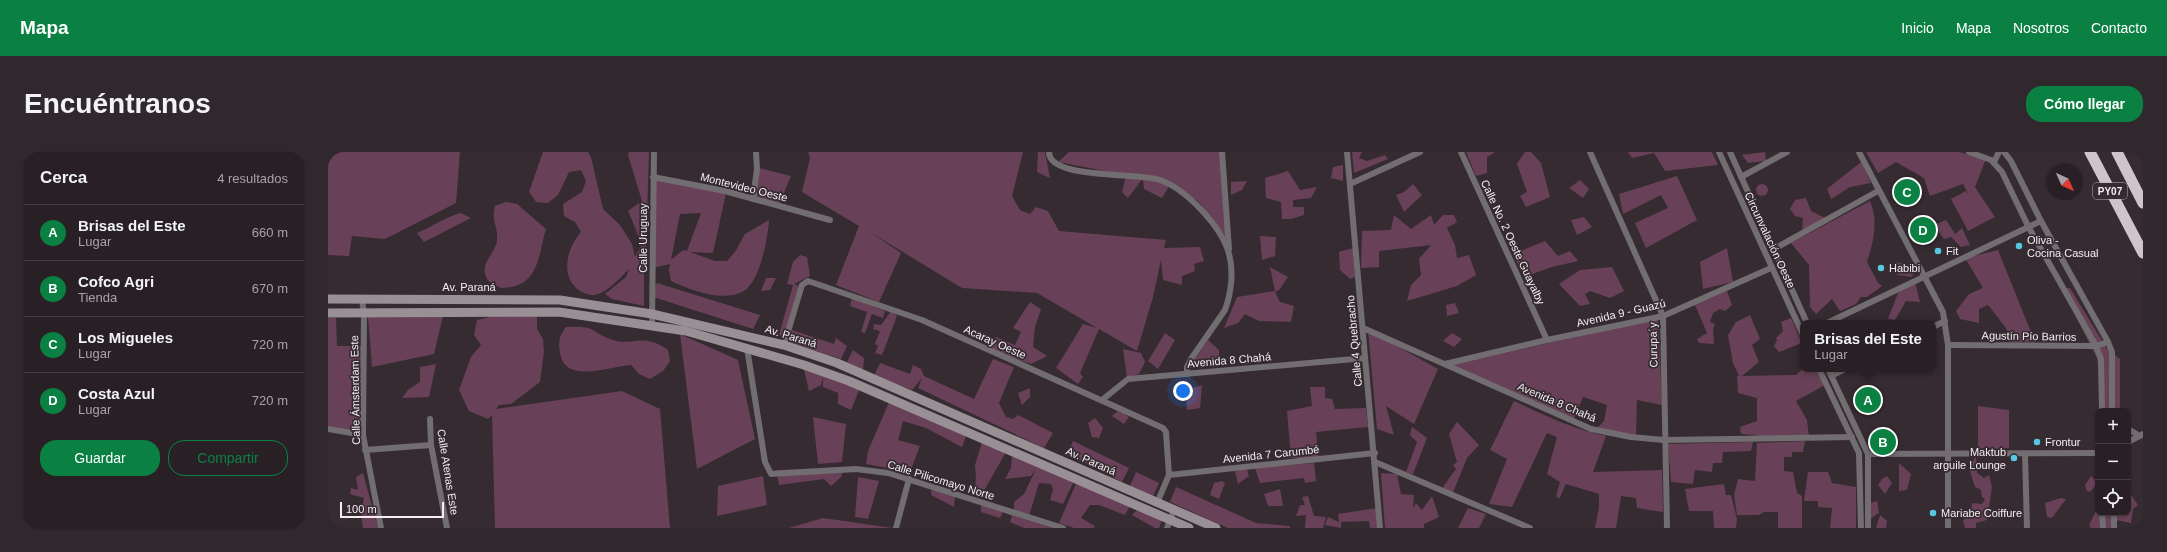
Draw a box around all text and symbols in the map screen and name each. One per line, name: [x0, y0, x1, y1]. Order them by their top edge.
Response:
text: Mapa: [20, 17, 69, 38]
text: Inicio: [1901, 20, 1934, 36]
text: Mapa: [1956, 20, 1991, 36]
text: Nosotros: [2013, 20, 2069, 36]
text: Contacto: [2091, 20, 2147, 36]
button: Cómo llegar: [2026, 86, 2143, 122]
text: Encuéntranos: [24, 88, 211, 119]
north arrow: [2047, 164, 2083, 200]
text: Cerca: [40, 168, 87, 187]
street label: Montevideo Oeste: [699, 170, 789, 204]
text: 4 resultados: [217, 171, 288, 186]
pin: C: [1894, 177, 1920, 207]
street label: Calle No. 2 Oeste Guayalby: [1479, 178, 1547, 307]
road number: PY07: [2093, 183, 2127, 199]
street label: Circunvalación Oeste: [1742, 190, 1798, 290]
street label: Calle Uruguay: [637, 203, 649, 273]
pin: D: [1910, 215, 1936, 245]
text: Brisas del Este: [78, 217, 186, 234]
text: A: [48, 225, 58, 240]
text: 660 m: [252, 225, 288, 240]
text: Lugar: [78, 234, 111, 249]
place label: Oliva - Cocina Casual: [2027, 234, 2099, 259]
marker: Oliva - Cocina Casual: [2014, 241, 2024, 251]
place label: Fit: [1946, 245, 1958, 257]
marker: Fit: [1933, 246, 1943, 256]
place label: Habibi: [1889, 262, 1920, 274]
marker: Habibi: [1876, 263, 1886, 273]
text: Cofco Agri: [78, 273, 154, 290]
text: B: [48, 281, 58, 296]
text: 670 m: [252, 281, 288, 296]
street label: Av. Paraná: [442, 281, 497, 293]
text: Tienda: [78, 290, 117, 305]
street label: Calle 4 Quebracho: [1344, 295, 1364, 387]
street label: Avenida 9 - Guazú: [1575, 297, 1667, 329]
popup: [1800, 320, 1936, 372]
street label: Av. Paraná: [764, 322, 819, 350]
street label: Curupa´y: [1647, 322, 1659, 368]
street label: Acaray Oeste: [962, 323, 1028, 361]
text: Los Migueles: [78, 329, 173, 346]
street label: Agustín Pío Barrios: [1982, 329, 2077, 343]
text: Brisas del Este: [1814, 330, 1922, 347]
street label: Calle Ámsterdam Este: [348, 335, 362, 445]
text: C: [48, 337, 58, 352]
text: 720 m: [252, 337, 288, 352]
text: Lugar: [78, 346, 111, 361]
text: Lugar: [1814, 347, 1847, 362]
street label: Avenida 8 Chahá: [1187, 350, 1272, 370]
street label: Avenida 8 Chahá: [1516, 380, 1599, 424]
your location: [1173, 381, 1193, 401]
text: Costa Azul: [78, 385, 155, 402]
pin: A: [1855, 385, 1881, 415]
text: D: [48, 393, 58, 408]
text: 720 m: [252, 393, 288, 408]
text: Lugar: [78, 402, 111, 417]
map controls: [2095, 408, 2131, 516]
button: +: [2095, 408, 2131, 444]
pin: B: [1870, 427, 1896, 457]
street label: Calle Atenas Este: [435, 428, 461, 516]
place label: Frontur: [2045, 436, 2081, 448]
marker: Frontur: [2032, 437, 2042, 447]
button: Guardar: [40, 440, 160, 476]
button: Compartir: [168, 440, 288, 476]
street label: Avenida 7 Carumbé: [1222, 443, 1320, 465]
button: −: [2095, 444, 2131, 480]
street label: Av. Paraná: [1064, 445, 1119, 478]
place label: Maktub arguile Lounge: [1933, 446, 2006, 471]
marker: Maktub arguile Lounge: [2009, 453, 2019, 463]
street label: Calle Pilicomayo Norte: [886, 458, 996, 502]
button: locate: [2095, 480, 2131, 516]
scale bar: [340, 500, 444, 519]
text: 100 m: [346, 503, 377, 515]
place label: Mariabe Coiffure: [1941, 507, 2022, 519]
marker: Mariabe Coiffure: [1928, 508, 1938, 518]

